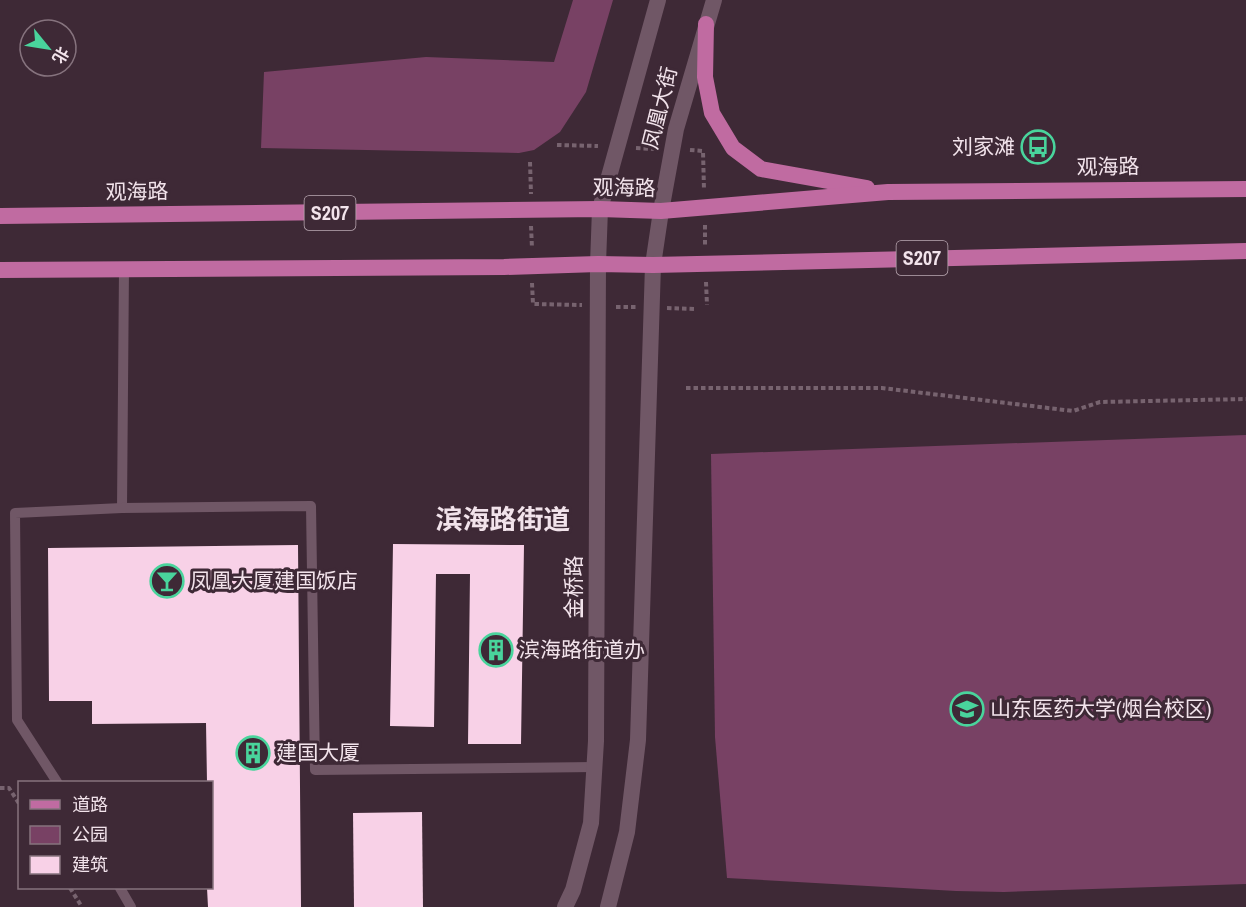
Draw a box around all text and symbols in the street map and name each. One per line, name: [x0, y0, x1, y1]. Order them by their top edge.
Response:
north arrow: [18, 18, 78, 78]
text: 北: [47, 43, 75, 68]
street label: 凤凰大街: [635, 64, 684, 152]
bus stop icon: 刘家滩: [1020, 129, 1056, 165]
place label: 刘家滩: [952, 132, 1015, 161]
street label: 观海路: [1076, 151, 1140, 182]
street label: 观海路: [592, 172, 656, 203]
street label: 观海路: [105, 176, 169, 207]
road number: S207: [304, 196, 356, 230]
road number: S207: [896, 241, 948, 275]
district label: 滨海路街道: [436, 501, 571, 537]
street label: 金桥路: [559, 556, 588, 619]
bar icon: 凤凰大厦建国饭店: [149, 563, 185, 599]
place label: 凤凰大厦建国饭店: [190, 566, 358, 595]
building icon: 滨海路街道办: [478, 632, 514, 668]
place label: 滨海路街道办: [519, 635, 645, 664]
school or university icon: 山东医药大学(烟台校区): [949, 691, 985, 727]
place label: 山东医药大学(烟台校区): [990, 694, 1211, 723]
building icon: 建国大厦: [235, 735, 271, 771]
place label: 建国大厦: [276, 738, 360, 767]
legend: [18, 781, 213, 889]
text: 道路: [72, 792, 108, 817]
text: 公园: [72, 822, 108, 847]
text: 建筑: [72, 852, 108, 877]

